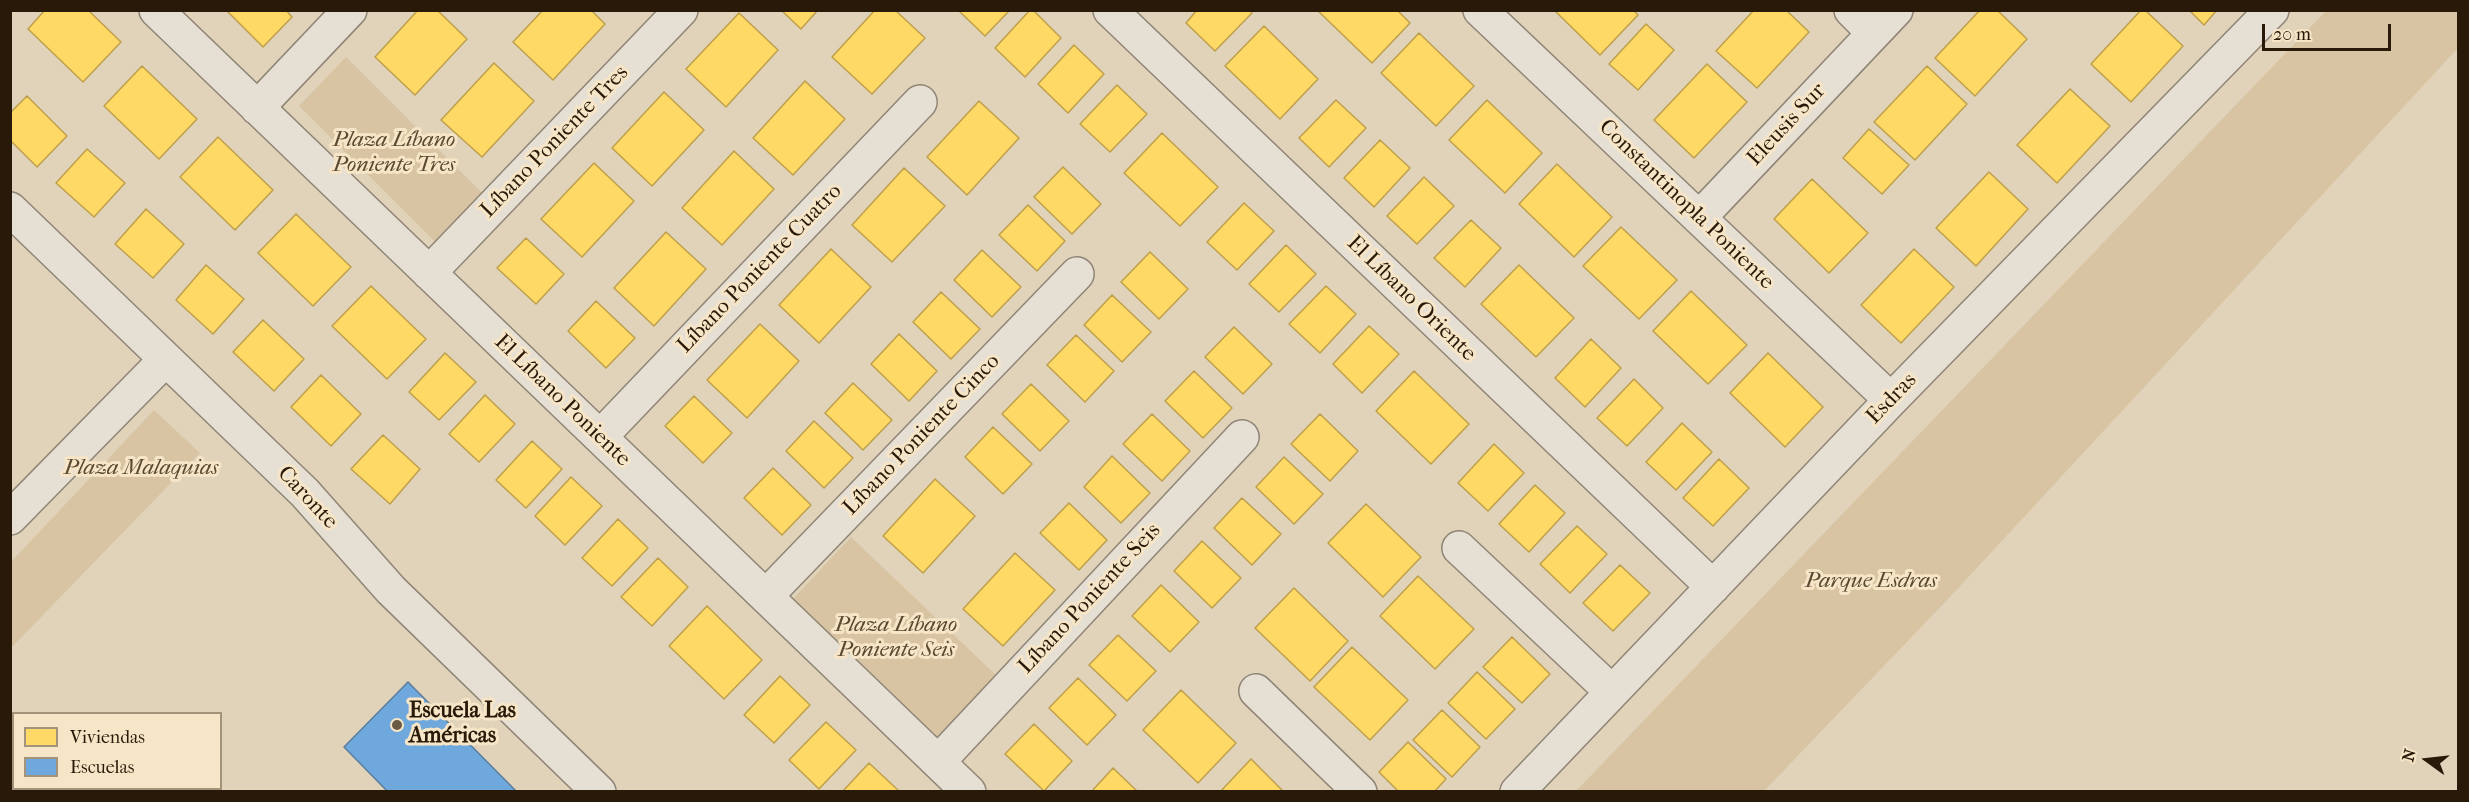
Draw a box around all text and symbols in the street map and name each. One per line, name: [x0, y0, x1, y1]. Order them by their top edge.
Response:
scale bar: [2265, 12, 2394, 50]
text: 20 m: [2273, 24, 2311, 45]
street label: Líbano Poniente Tres: [476, 60, 634, 224]
street label: Eleusis Sur: [1742, 78, 1832, 172]
street label: Constantinopla Poniente: [1593, 114, 1779, 296]
park label: Plaza Líbano Poniente Tres: [333, 128, 455, 180]
street label: Líbano Poniente Cuatro: [672, 179, 848, 359]
street label: El Líbano Oriente: [1341, 231, 1481, 367]
street label: El Líbano Poniente: [488, 329, 636, 473]
street label: Líbano Poniente Cinco: [838, 349, 1006, 521]
street label: Esdras: [1861, 368, 1923, 430]
park label: Plaza Malaquias: [64, 456, 218, 482]
street label: Caronte: [271, 461, 343, 535]
street label: Líbano Poniente Seis: [1013, 518, 1167, 680]
park label: Parque Esdras: [1805, 569, 1937, 595]
park label: Plaza Líbano Poniente Seis: [835, 613, 957, 664]
place label: Escuela Las Américas: [409, 699, 516, 750]
legend: [12, 712, 222, 790]
marker: Escuela Las Américas: [390, 718, 404, 732]
text: Viviendas: [70, 727, 145, 748]
north arrow: [2397, 730, 2457, 790]
text: N: [2398, 747, 2420, 764]
text: Escuelas: [70, 757, 134, 778]

